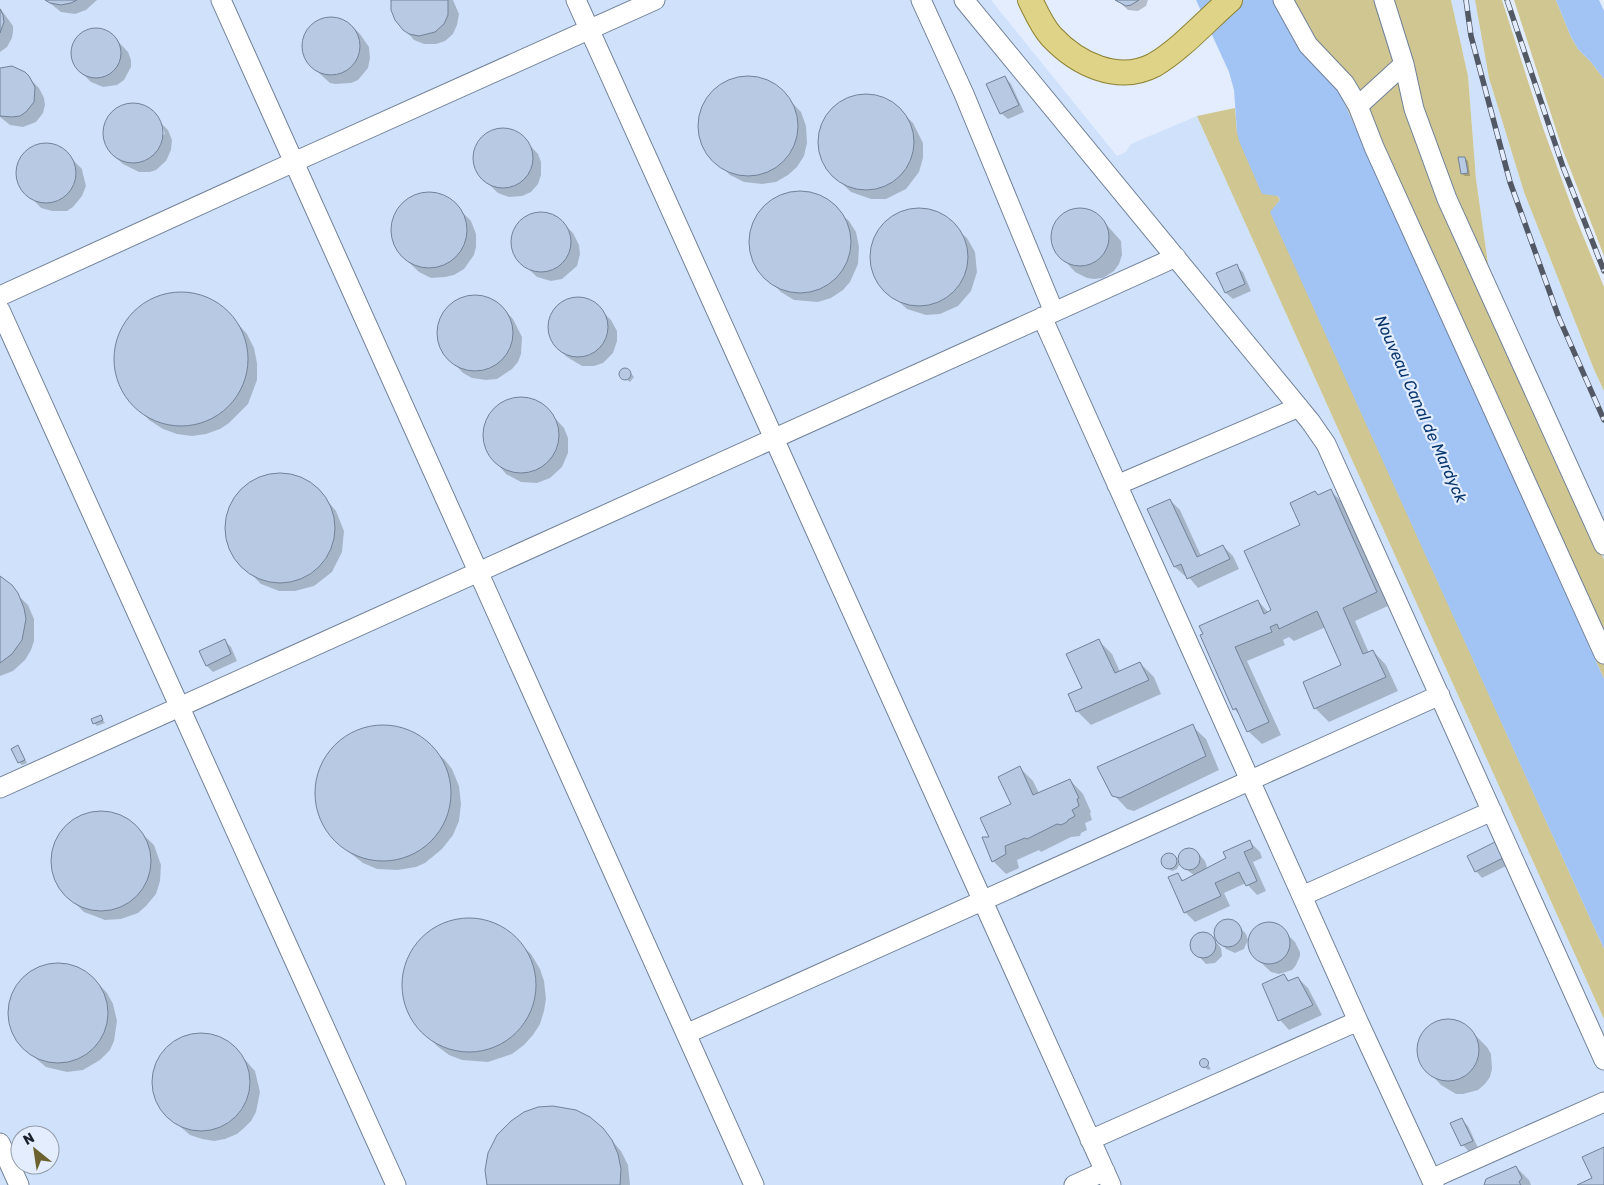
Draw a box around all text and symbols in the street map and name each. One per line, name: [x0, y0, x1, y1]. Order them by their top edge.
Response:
water label: Nouveau Canal de Mardyck: [1371, 312, 1471, 506]
north arrow: [10, 1125, 60, 1175]
text: N: [20, 1129, 37, 1149]

